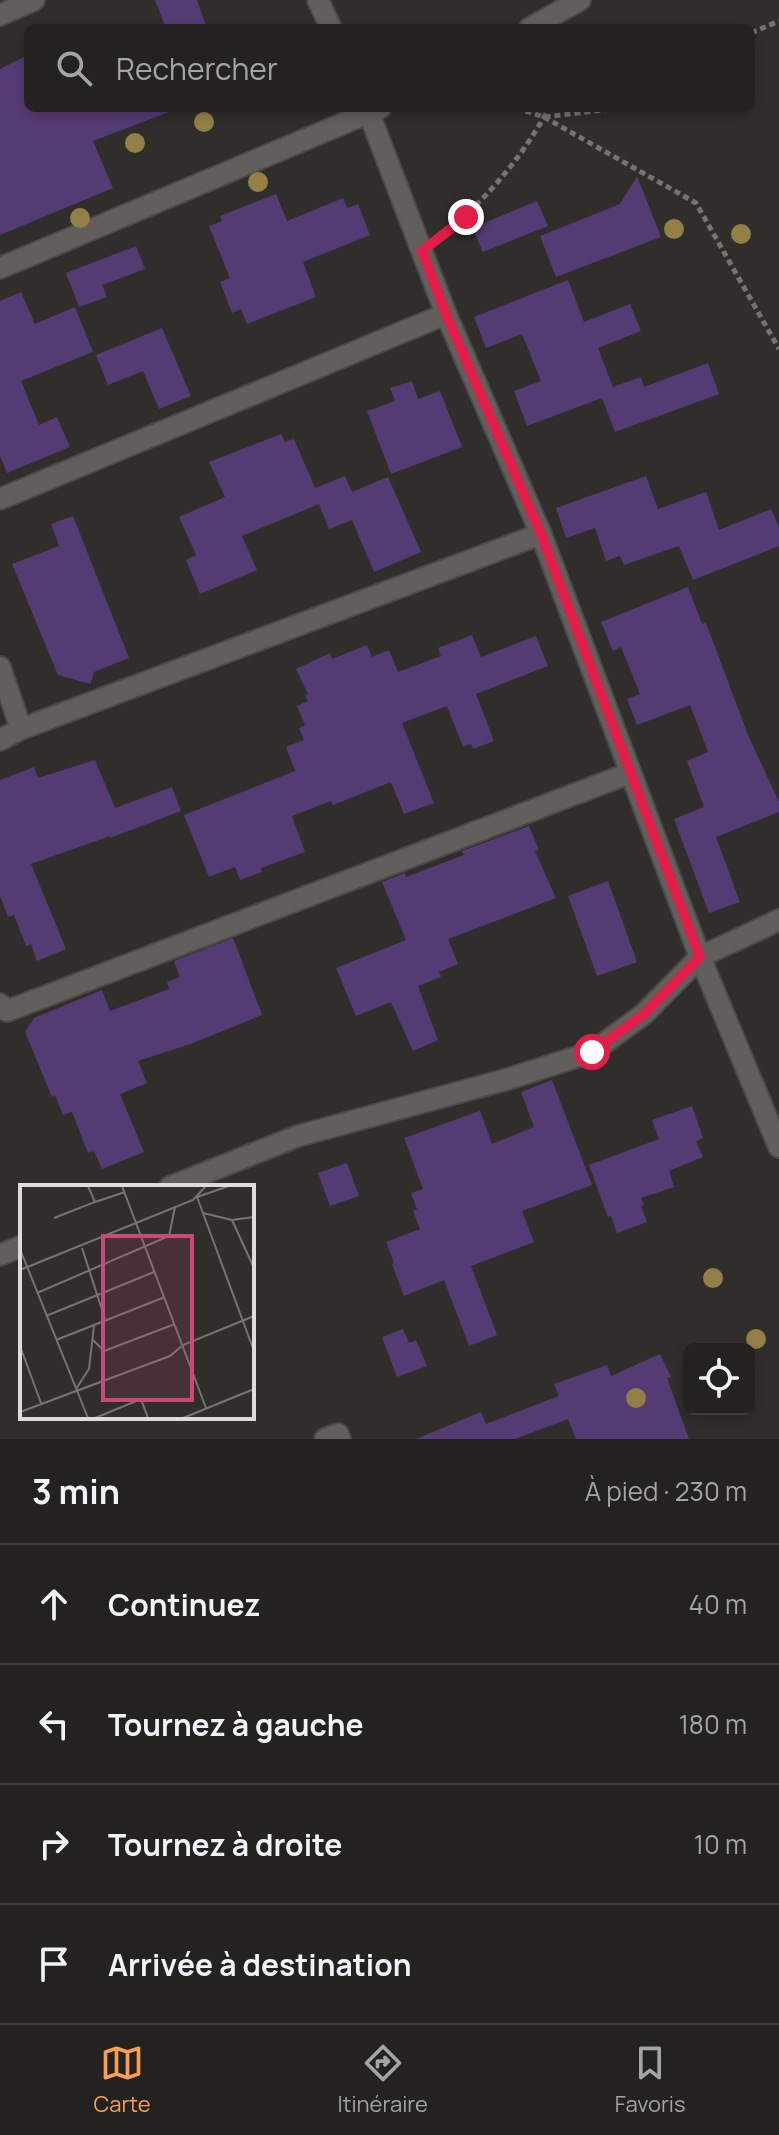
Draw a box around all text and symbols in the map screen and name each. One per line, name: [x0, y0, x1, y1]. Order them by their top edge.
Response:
search box: [24, 24, 755, 112]
icon: search: [52, 46, 96, 90]
text: Rechercher: [116, 48, 278, 89]
route end: [448, 199, 484, 235]
route start: [574, 1034, 610, 1070]
inset map: [20, 1185, 254, 1419]
map controls: [683, 1343, 755, 1415]
button: locate: [683, 1343, 755, 1415]
text: 3 min: [32, 1468, 120, 1514]
text: À pied · 230 m: [585, 1473, 747, 1509]
icon: ahead: [32, 1582, 76, 1626]
text: Continuez: [108, 1584, 260, 1625]
text: 40 m: [689, 1586, 747, 1622]
icon: left: [32, 1702, 76, 1746]
text: Tournez à gauche: [108, 1704, 364, 1745]
text: 180 m: [679, 1706, 747, 1742]
icon: right: [32, 1822, 76, 1866]
text: Tournez à droite: [108, 1824, 342, 1865]
text: 10 m: [694, 1826, 747, 1862]
icon: arrive: [32, 1942, 76, 1986]
text: Arrivée à destination: [108, 1944, 411, 1985]
tab: Carte: [93, 2041, 151, 2119]
tab: Itinéraire: [337, 2041, 428, 2119]
tab: Favoris: [615, 2041, 686, 2119]

